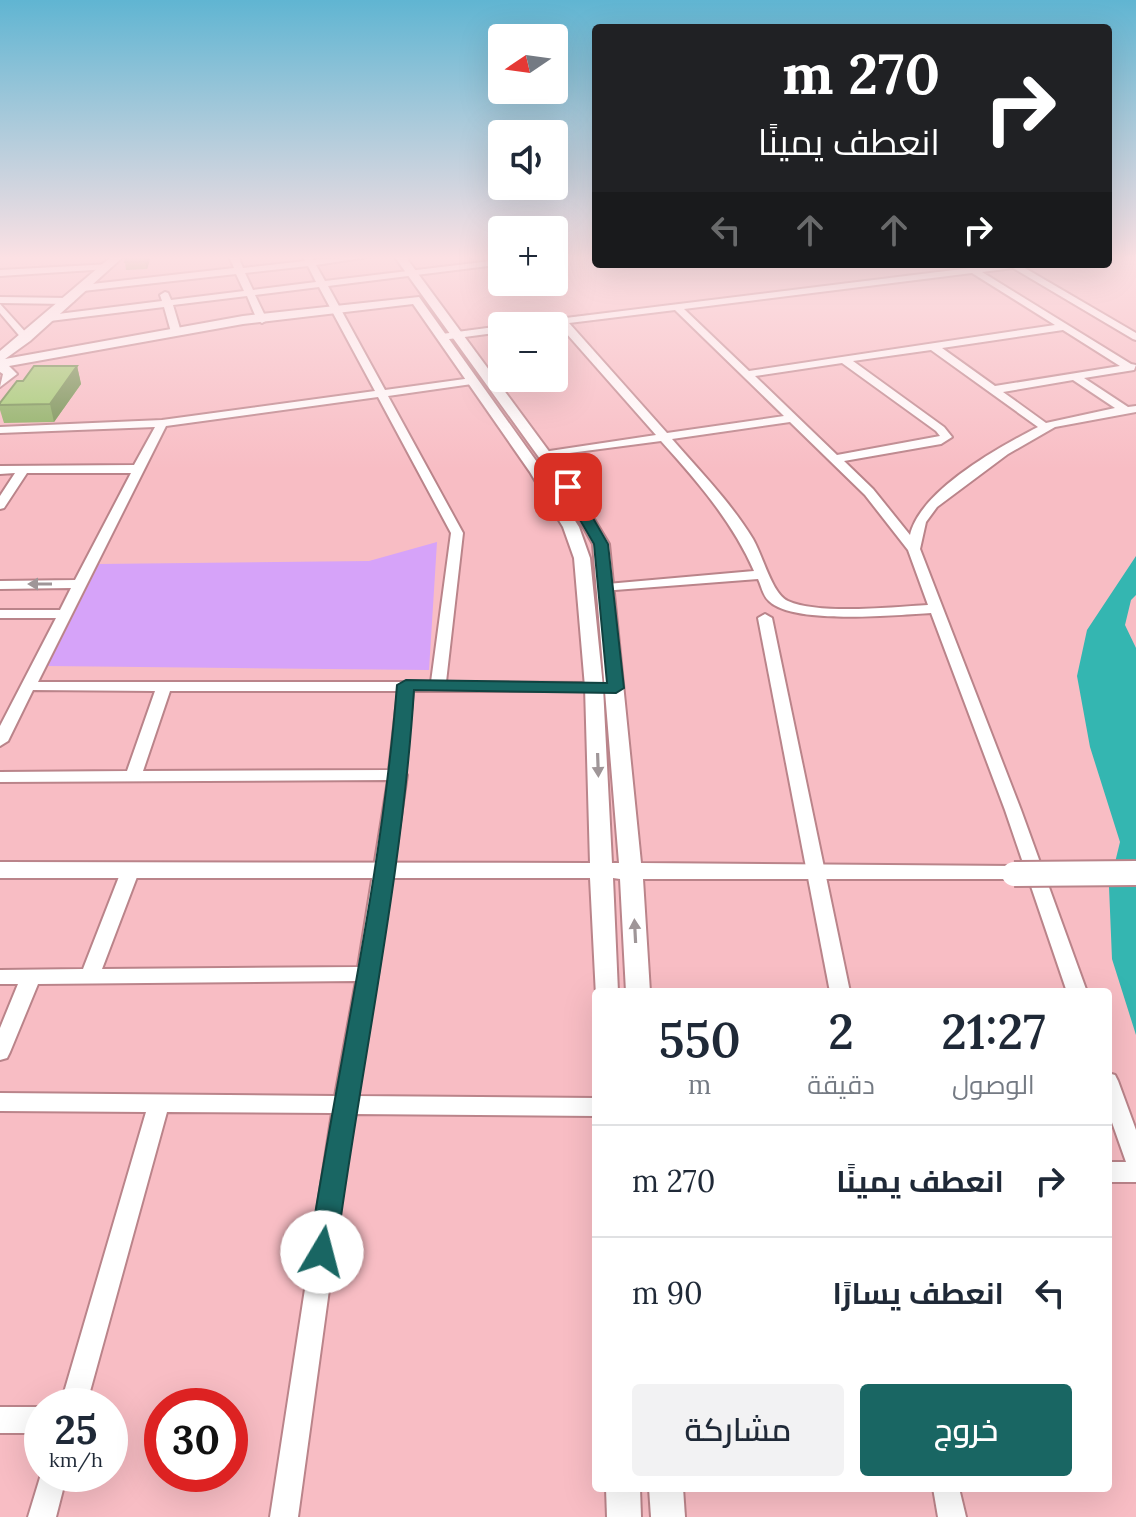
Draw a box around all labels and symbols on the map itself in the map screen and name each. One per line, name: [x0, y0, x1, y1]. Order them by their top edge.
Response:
north arrow: [488, 24, 568, 104]
pin: [534, 453, 602, 521]
one-way arrow: [27, 578, 52, 591]
one-way arrow: [591, 753, 604, 778]
one-way arrow: [628, 918, 641, 943]
position arrow: [280, 1210, 364, 1294]
speed limit sign: 30: [144, 1388, 248, 1492]

